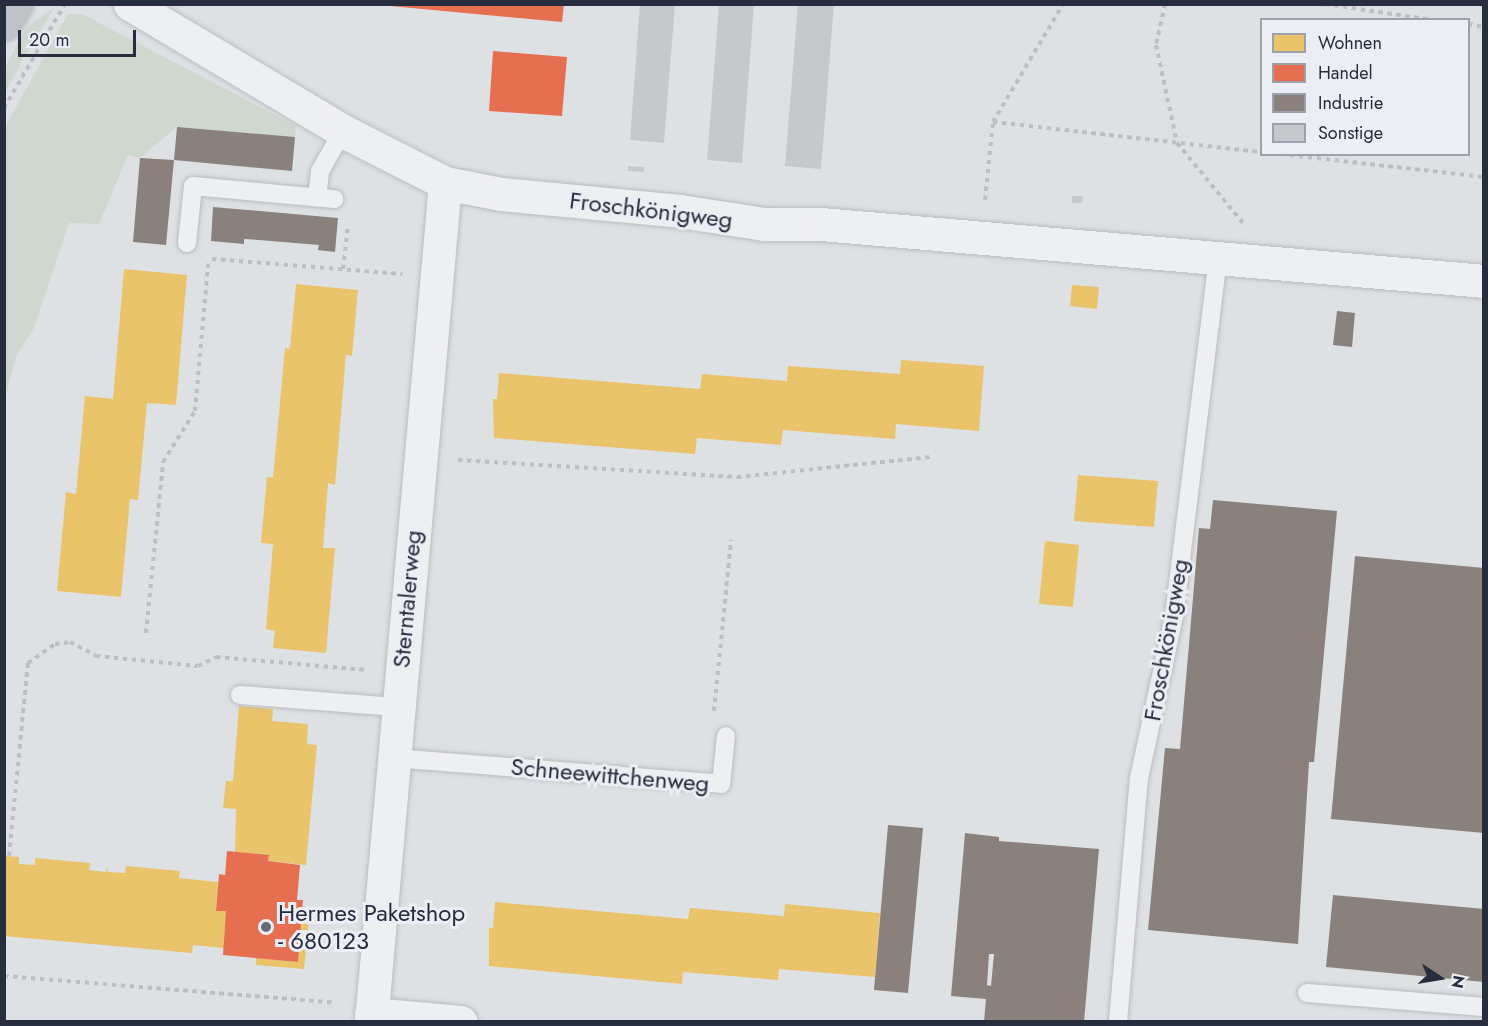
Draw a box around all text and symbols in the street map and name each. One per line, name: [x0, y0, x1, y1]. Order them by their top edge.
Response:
scale bar: [21, 18, 140, 56]
legend: [1260, 18, 1470, 156]
text: 20 m: [29, 27, 69, 53]
text: Wohnen: [1318, 30, 1382, 56]
text: Handel: [1318, 60, 1373, 86]
text: Industrie: [1318, 90, 1383, 116]
text: Sonstige: [1318, 120, 1383, 146]
street label: Froschkönigweg: [568, 186, 734, 234]
street label: Sterntalerweg: [387, 529, 427, 669]
street label: Froschkönigweg: [1138, 557, 1194, 723]
street label: Schneewittchenweg: [510, 752, 710, 798]
place label: Hermes Paketshop - 680123: [278, 899, 465, 955]
marker: Hermes Paketshop - 680123: [259, 920, 273, 934]
north arrow: [1410, 948, 1470, 1008]
text: N: [1446, 973, 1471, 990]

